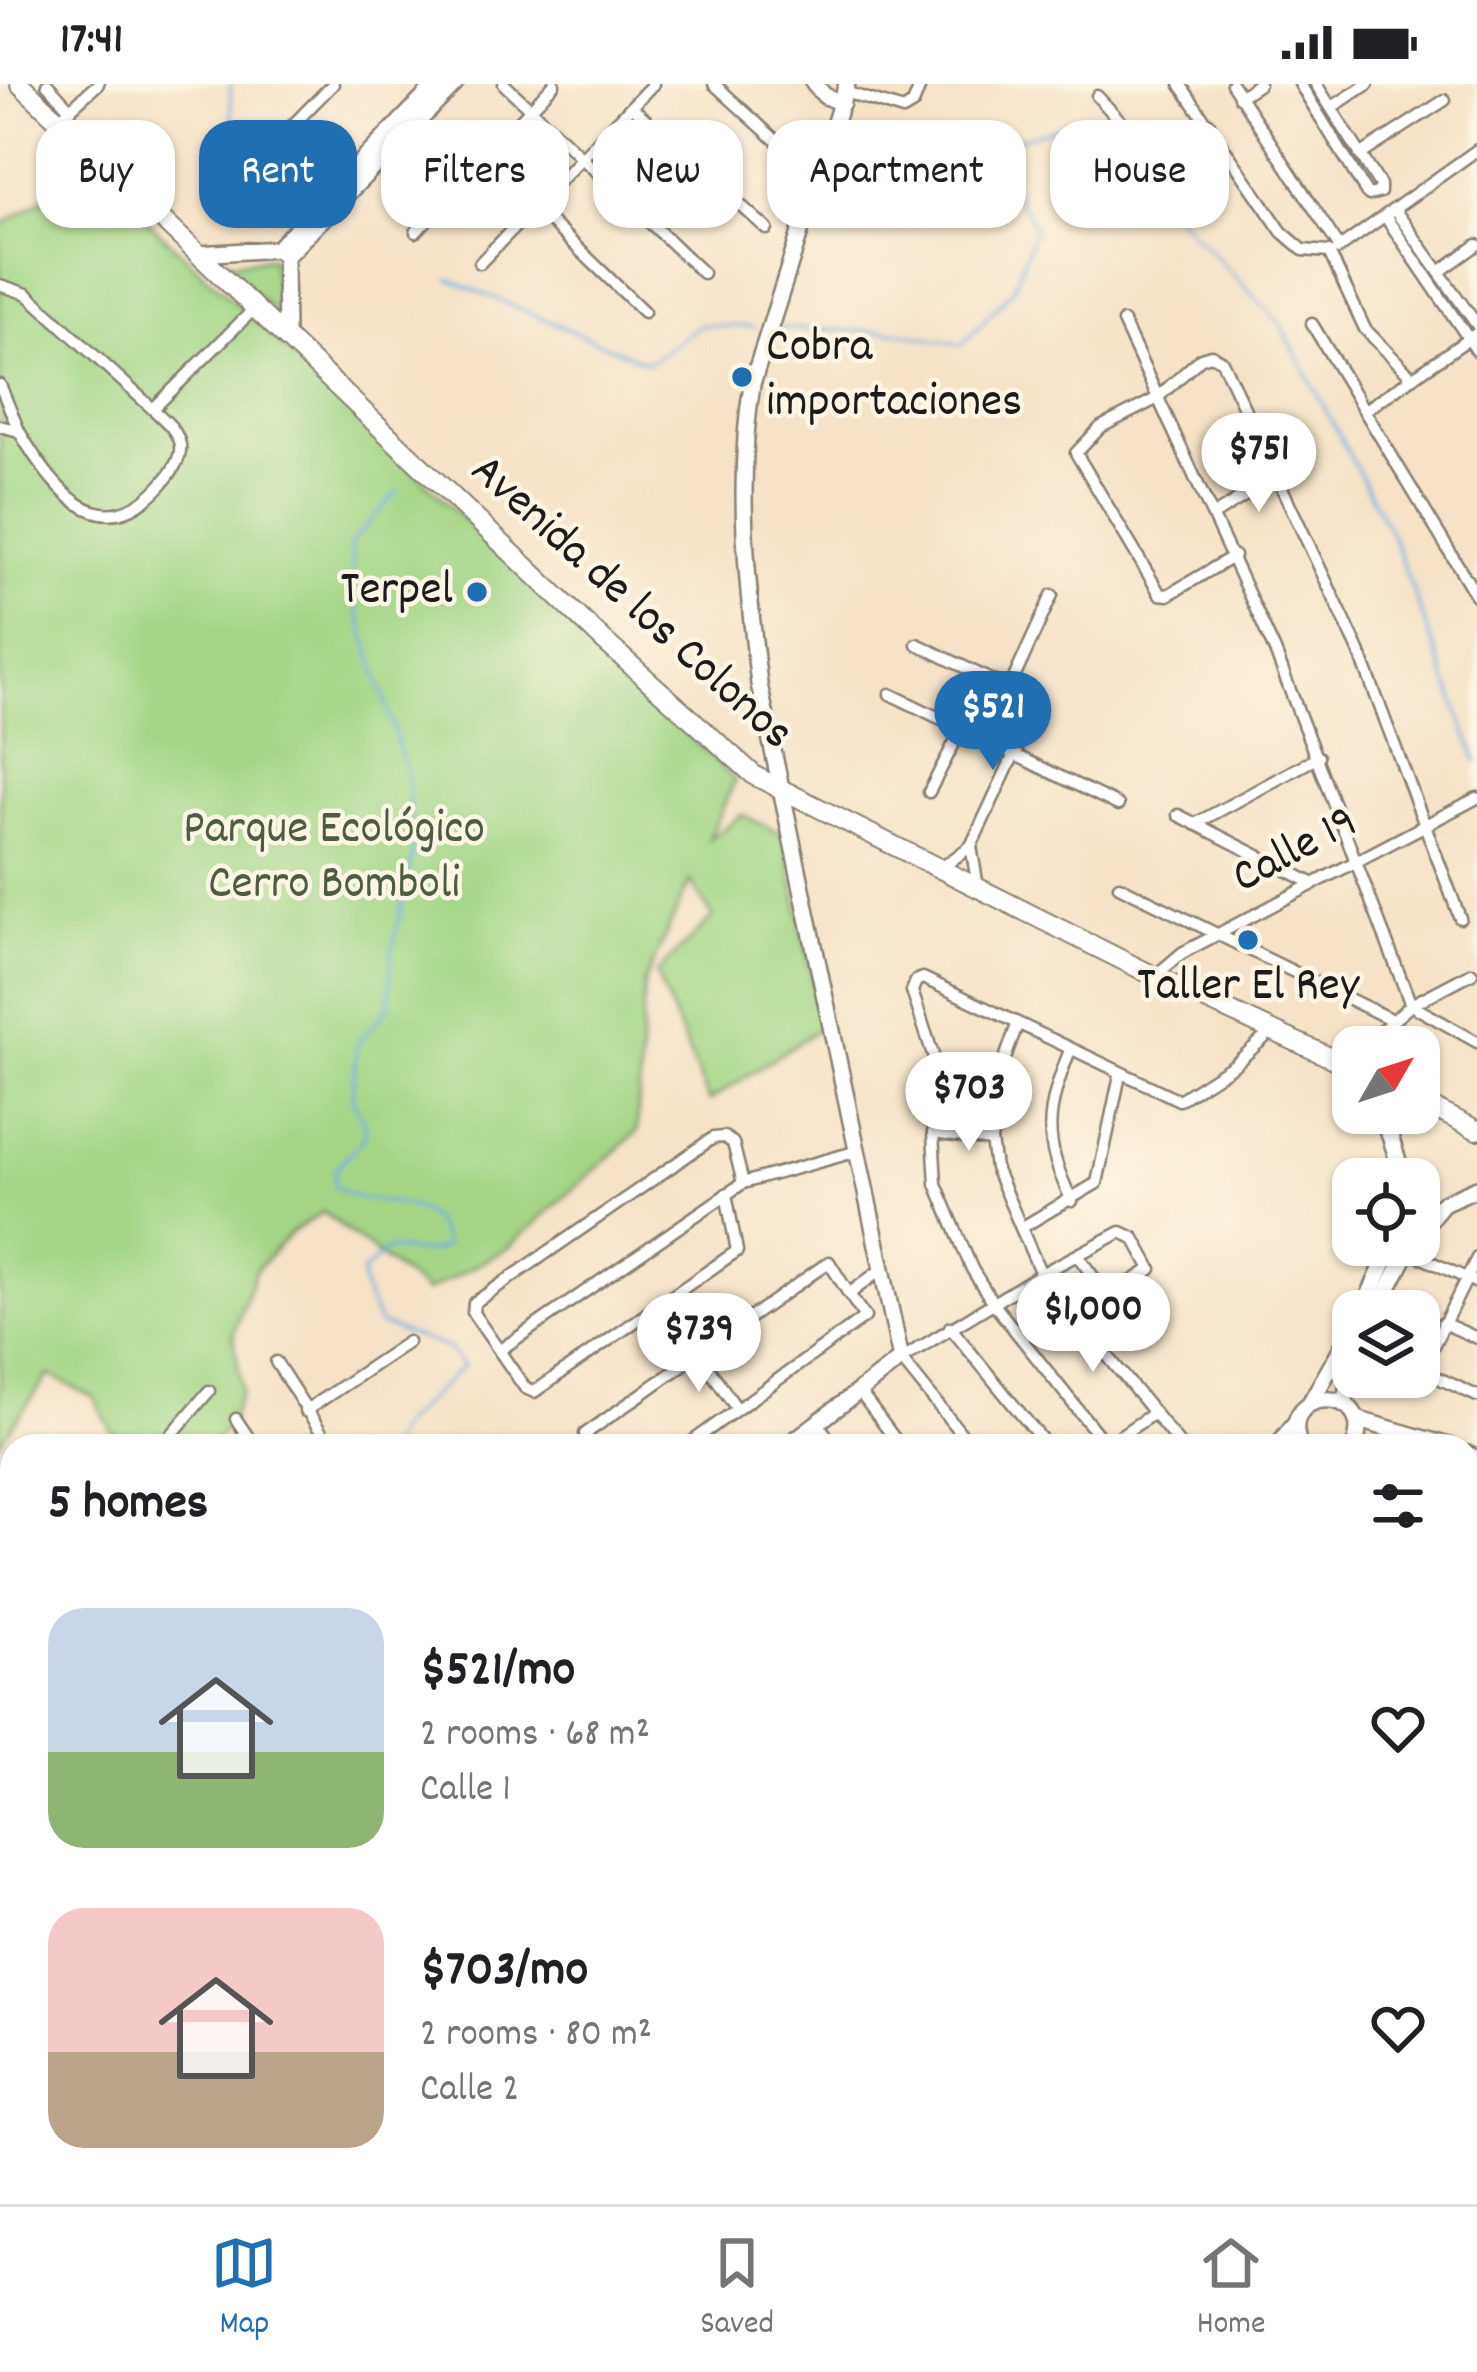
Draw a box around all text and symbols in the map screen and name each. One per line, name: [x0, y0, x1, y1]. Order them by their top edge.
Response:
text: 17:41: [60, 10, 123, 74]
chip: Buy: [36, 120, 175, 228]
chip: Rent: [199, 120, 357, 228]
chip: Filters: [381, 120, 569, 228]
chip: New: [593, 120, 743, 228]
chip: Apartment: [767, 120, 1026, 228]
chip: House: [1050, 120, 1229, 228]
place label: Cobra importaciones: [766, 315, 1022, 439]
marker: Cobra importaciones: [729, 364, 755, 390]
pin: $751: [1188, 413, 1330, 515]
text: $751: [1228, 424, 1290, 479]
street label: Avenida de los Colonos: [453, 440, 807, 768]
place label: Terpel: [340, 558, 453, 627]
marker: Terpel: [464, 579, 490, 605]
pin: $521: [922, 671, 1064, 773]
text: $521: [961, 682, 1025, 737]
street label: Calle 19: [1221, 790, 1371, 914]
park label: Parque Ecológico Cerro Bomboli: [183, 797, 485, 921]
marker: Taller El Rey: [1235, 927, 1261, 953]
place label: Taller El Rey: [1137, 954, 1361, 1023]
north arrow: [1332, 1026, 1440, 1134]
map controls: [1332, 1026, 1440, 1398]
pin: $703: [898, 1052, 1040, 1154]
text: $703: [932, 1063, 1006, 1118]
button: locate: [1332, 1158, 1440, 1266]
pin: $1,000: [995, 1273, 1191, 1375]
text: $1,000: [1043, 1284, 1143, 1339]
button: layers: [1332, 1290, 1440, 1398]
pin: $739: [628, 1293, 770, 1395]
text: $739: [664, 1304, 734, 1359]
text: 5 homes: [48, 1470, 208, 1542]
icon: filters: [1365, 1473, 1431, 1539]
text: $521/mo: [420, 1637, 575, 1709]
icon: home: [144, 1656, 288, 1800]
icon: heart: [1365, 1695, 1431, 1761]
text: 2 rooms · 68 m²: [420, 1709, 650, 1764]
text: Calle 1: [420, 1764, 511, 1819]
text: $703/mo: [420, 1937, 588, 2009]
icon: home: [144, 1956, 288, 2100]
icon: heart: [1365, 1995, 1431, 2061]
text: 2 rooms · 80 m²: [420, 2009, 652, 2064]
text: Calle 2: [420, 2064, 519, 2119]
tab: Map: [211, 2230, 277, 2349]
tab: Saved: [700, 2230, 774, 2349]
tab: Home: [1197, 2230, 1266, 2349]

